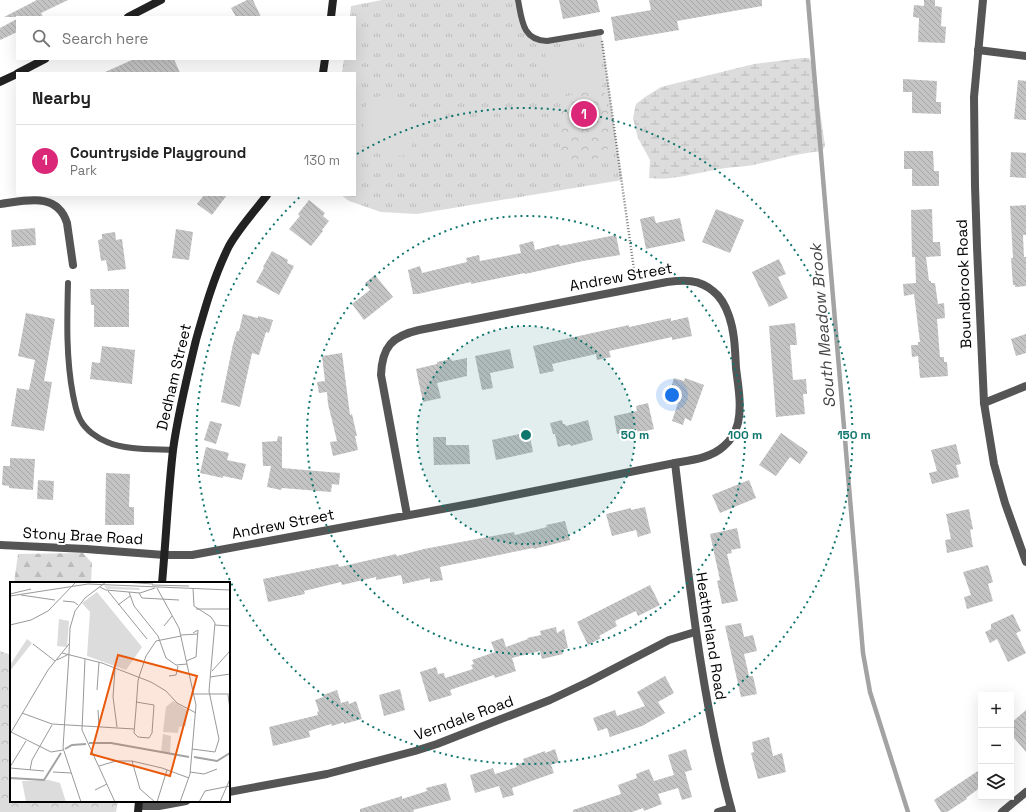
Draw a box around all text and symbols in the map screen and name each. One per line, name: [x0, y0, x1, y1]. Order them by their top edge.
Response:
search box: [16, 16, 356, 60]
icon: search: [30, 27, 52, 49]
text: Search here: [62, 29, 148, 48]
text: Nearby: [32, 87, 91, 109]
pin: 1: [571, 99, 597, 129]
text: Countryside Playground: [70, 143, 246, 162]
text: 1: [42, 152, 48, 169]
text: 130 m: [304, 152, 340, 169]
text: Park: [70, 162, 97, 179]
street label: Boundbrook Road: [952, 219, 975, 349]
water label: South Meadow Brook: [805, 241, 840, 409]
street label: Andrew Street: [568, 258, 674, 295]
street label: Dedham Street: [152, 322, 195, 432]
your location: [662, 385, 682, 405]
text: 50 m: [621, 427, 649, 443]
text: 100 m: [728, 427, 762, 443]
text: 150 m: [837, 427, 871, 443]
centre of rings: [519, 428, 533, 442]
street label: Andrew Street: [230, 504, 336, 543]
street label: Stony Brae Road: [22, 523, 144, 548]
street label: Heatherland Road: [692, 571, 731, 701]
inset map: [10, 582, 230, 802]
street label: Verndale Road: [412, 691, 516, 744]
map controls: [978, 692, 1014, 800]
button: +: [978, 692, 1014, 728]
button: −: [978, 728, 1014, 764]
button: layers: [978, 764, 1014, 800]

